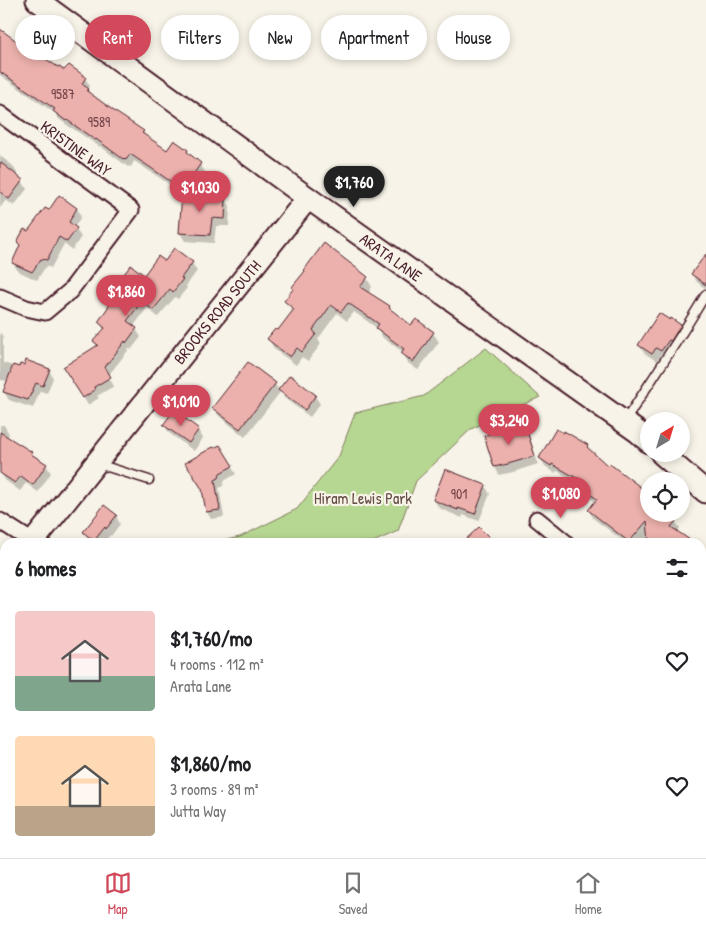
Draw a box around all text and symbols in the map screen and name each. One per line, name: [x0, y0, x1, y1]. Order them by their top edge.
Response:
chip: Buy: [15, 15, 75, 60]
chip: Rent: [85, 15, 151, 60]
chip: Filters: [161, 15, 239, 60]
chip: New: [249, 15, 311, 60]
chip: Apartment: [321, 15, 427, 60]
chip: House: [437, 15, 510, 60]
house number: 9587: [51, 84, 75, 103]
house number: 9589: [88, 112, 110, 131]
street label: KRISTINE WAY: [36, 115, 116, 181]
pin: $1,760: [313, 166, 395, 208]
pin: $1,030: [159, 170, 241, 213]
text: $1,760: [335, 171, 373, 193]
text: $1,030: [181, 176, 219, 198]
street label: ARATA LANE: [356, 228, 426, 286]
street label: BROOKS ROAD SOUTH: [168, 255, 266, 369]
pin: $1,860: [85, 274, 167, 317]
text: $1,860: [107, 280, 145, 302]
pin: $1,010: [140, 384, 222, 427]
text: $1,010: [162, 390, 200, 412]
pin: $3,240: [468, 404, 550, 446]
text: $3,240: [489, 409, 529, 431]
north arrow: [640, 412, 690, 462]
map controls: [640, 412, 690, 522]
button: locate: [640, 472, 690, 522]
pin: $1,080: [520, 476, 602, 519]
text: $1,080: [542, 482, 580, 504]
house number: 901: [451, 484, 467, 503]
park label: Hiram Lewis Park: [314, 487, 412, 509]
text: 6 homes: [15, 554, 76, 583]
icon: filters: [663, 554, 691, 582]
text: $1,760/mo: [170, 624, 252, 653]
icon: home: [55, 631, 115, 691]
icon: heart: [663, 647, 691, 675]
text: 4 rooms · 112 m²: [170, 653, 264, 675]
text: Arata Lane: [170, 675, 232, 697]
text: $1,860/mo: [170, 749, 251, 778]
icon: home: [55, 756, 115, 816]
icon: heart: [663, 772, 691, 800]
text: 3 rooms · 89 m²: [170, 778, 259, 800]
text: Jutta Way: [170, 800, 226, 822]
tab: Map: [104, 869, 132, 918]
tab: Saved: [339, 869, 367, 918]
tab: Home: [574, 869, 602, 918]

